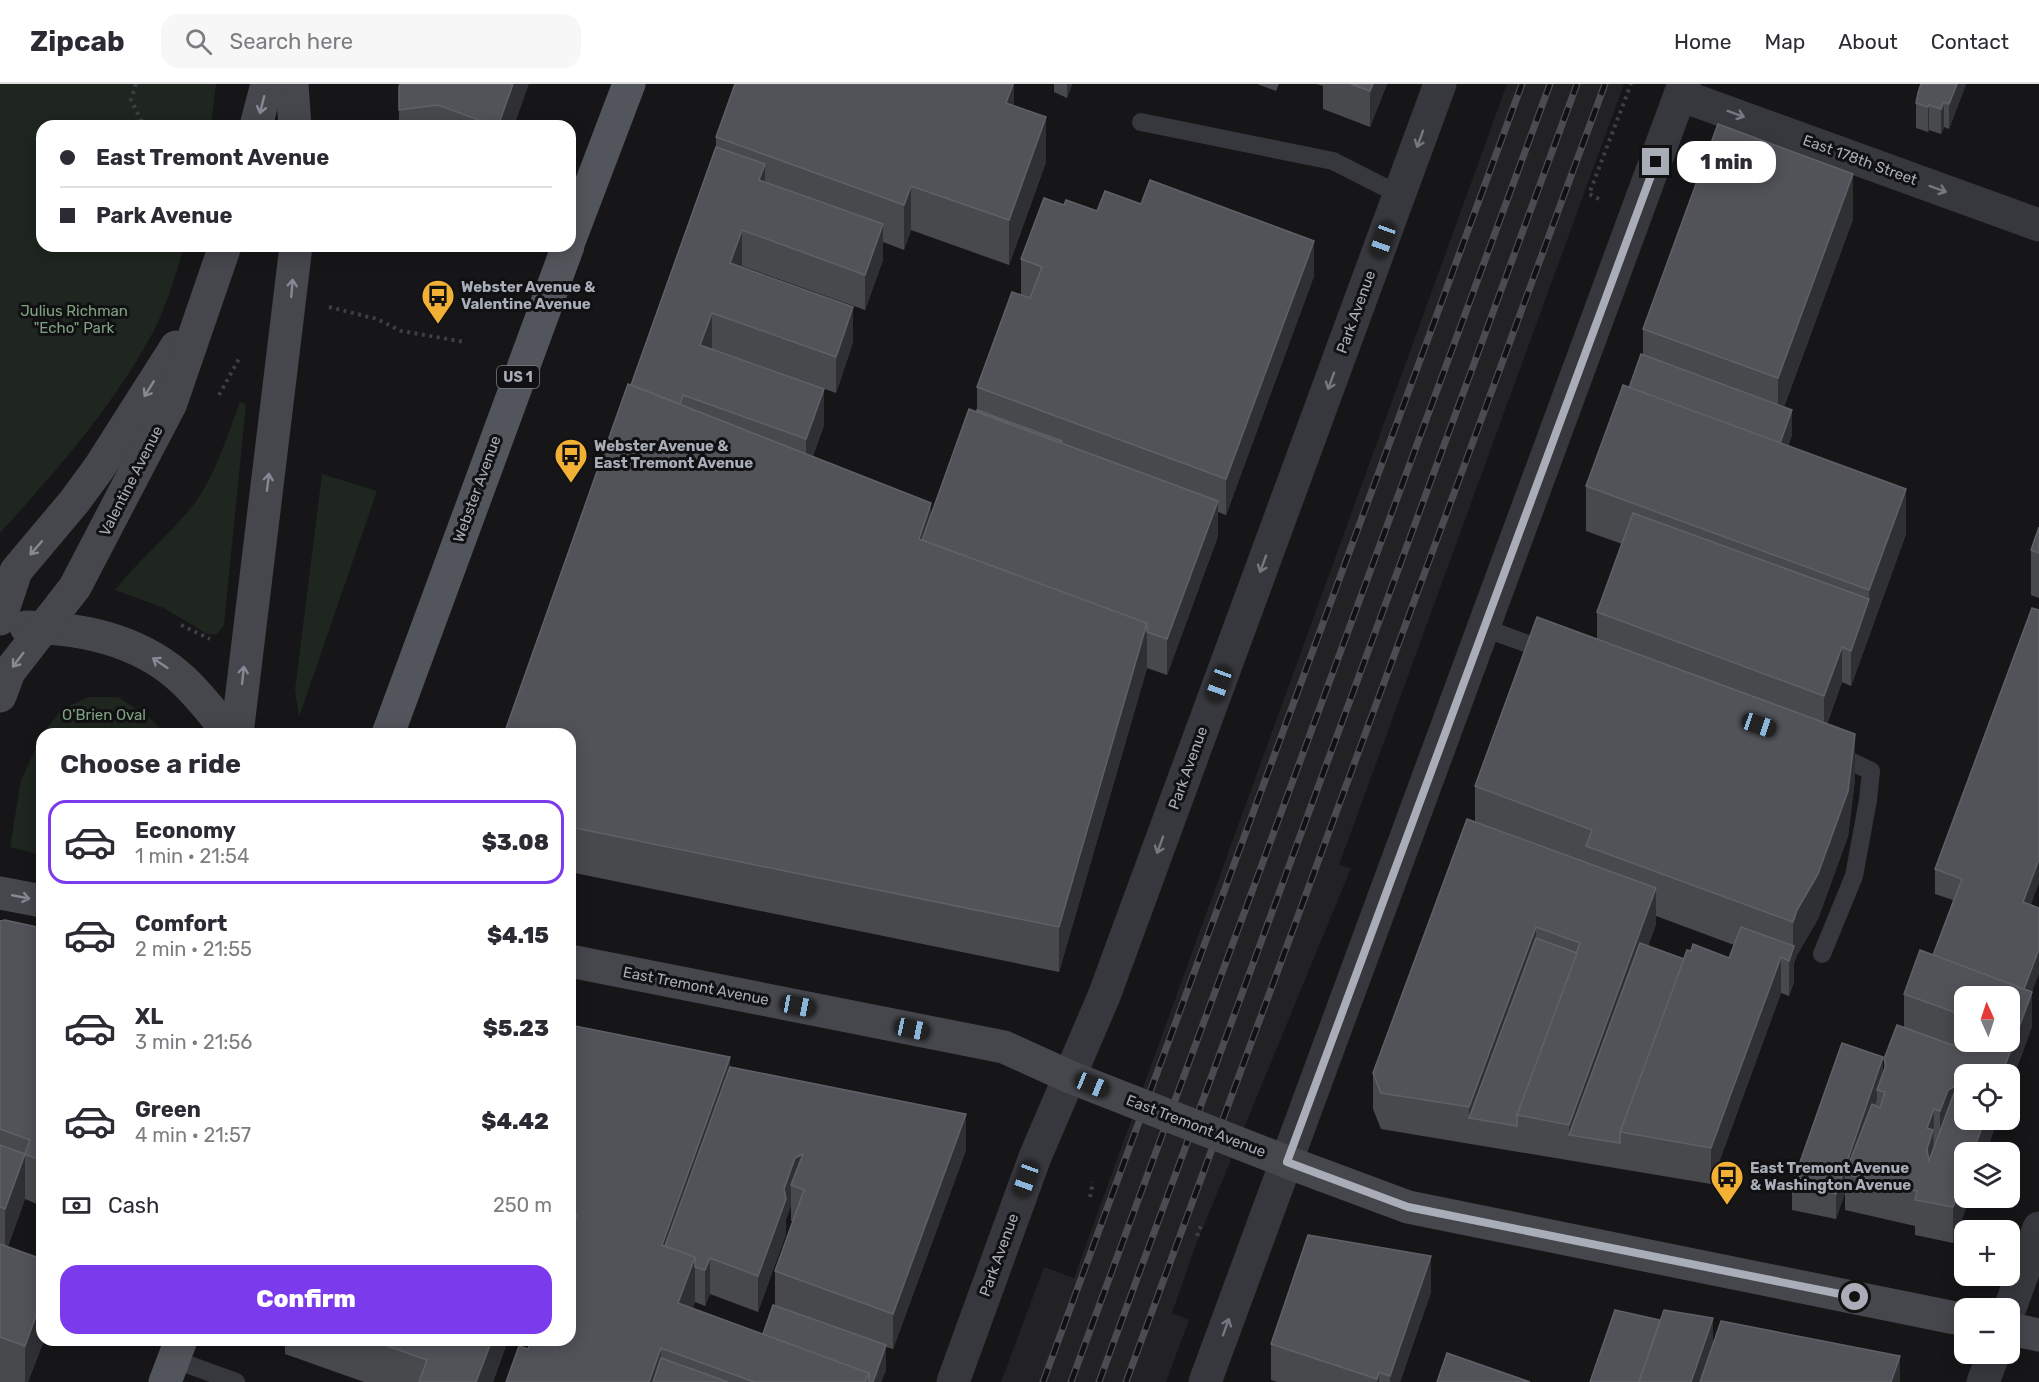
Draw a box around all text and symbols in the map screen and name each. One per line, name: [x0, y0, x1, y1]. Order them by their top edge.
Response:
search box: [161, 14, 581, 68]
text: Zipcab: [30, 25, 125, 58]
icon: search: [182, 25, 215, 58]
text: Search here: [230, 28, 353, 55]
text: Home: [1674, 29, 1731, 54]
text: Map: [1764, 29, 1805, 54]
text: About: [1838, 29, 1898, 54]
text: Contact: [1931, 29, 2009, 54]
one-way arrow: [255, 95, 267, 114]
one-way arrow: [1726, 110, 1744, 121]
one-way arrow: [1414, 129, 1425, 148]
street label: East 178th Street: [1800, 131, 1920, 189]
callout: 1 min: [1677, 141, 1776, 183]
text: East Tremont Avenue: [96, 144, 329, 171]
route end: [1642, 148, 1669, 175]
text: 1 min: [1700, 150, 1753, 174]
one-way arrow: [1929, 184, 1947, 195]
text: Park Avenue: [96, 202, 232, 229]
car: [1368, 220, 1398, 260]
street label: Park Avenue: [1333, 268, 1379, 356]
bus stop icon: Webster Avenue & Valentine Avenue: [420, 278, 456, 325]
place label: Webster Avenue & Valentine Avenue: [461, 278, 595, 313]
one-way arrow: [287, 279, 298, 299]
park label: Julius Richman "Echo" Park: [20, 302, 128, 337]
road number: US 1: [497, 366, 539, 388]
one-way arrow: [1325, 371, 1336, 390]
one-way arrow: [142, 381, 155, 398]
street label: Valentine Avenue: [95, 423, 167, 539]
street label: Webster Avenue: [449, 433, 505, 545]
bus stop icon: Webster Avenue & East Tremont Avenue: [553, 437, 589, 484]
place label: Webster Avenue & East Tremont Avenue: [594, 437, 753, 472]
one-way arrow: [263, 473, 274, 492]
one-way arrow: [29, 540, 43, 555]
one-way arrow: [1257, 554, 1268, 573]
one-way arrow: [12, 652, 25, 668]
one-way arrow: [152, 657, 168, 669]
car: [1204, 664, 1234, 704]
one-way arrow: [238, 666, 249, 686]
park label: O'Brien Oval: [62, 706, 146, 724]
car: [1739, 711, 1779, 739]
street label: Park Avenue: [1165, 724, 1211, 812]
text: Choose a ride: [60, 748, 241, 780]
icon: car: [63, 815, 117, 869]
text: Economy: [135, 817, 236, 844]
text: $3.08: [482, 829, 549, 856]
one-way arrow: [1153, 836, 1164, 854]
text: 1 min · 21:54: [135, 844, 249, 868]
one-way arrow: [11, 892, 30, 903]
icon: car: [63, 908, 117, 962]
text: Comfort: [135, 910, 227, 937]
text: $4.15: [487, 922, 549, 949]
text: 2 min · 21:55: [135, 937, 252, 961]
street label: East Tremont Avenue: [622, 963, 770, 1009]
north arrow: [1954, 986, 2020, 1052]
map controls: [1954, 986, 2020, 1364]
car: [779, 994, 817, 1018]
icon: car: [63, 1001, 117, 1055]
text: XL: [135, 1003, 163, 1030]
text: $5.23: [483, 1015, 549, 1042]
car: [893, 1016, 931, 1042]
text: 3 min · 21:56: [135, 1030, 252, 1054]
button: locate: [1954, 1064, 2020, 1130]
car: [1072, 1070, 1112, 1100]
street label: East Tremont Avenue: [1124, 1091, 1268, 1161]
icon: car: [63, 1094, 117, 1148]
text: Green: [135, 1096, 201, 1123]
text: $4.42: [481, 1108, 549, 1135]
text: 4 min · 21:57: [135, 1123, 251, 1147]
button: layers: [1954, 1142, 2020, 1208]
car: [1011, 1159, 1041, 1199]
bus stop icon: East Tremont Avenue & Washington Avenue: [1709, 1159, 1745, 1206]
place label: East Tremont Avenue & Washington Avenue: [1750, 1159, 1911, 1194]
icon: cash: [60, 1189, 93, 1222]
text: Cash: [108, 1192, 159, 1219]
text: 250 m: [493, 1193, 552, 1217]
street label: Park Avenue: [976, 1211, 1022, 1299]
button: +: [1954, 1220, 2020, 1286]
button: Confirm: [60, 1265, 552, 1334]
route start: [1841, 1283, 1868, 1310]
button: −: [1954, 1298, 2020, 1364]
one-way arrow: [1221, 1318, 1232, 1337]

